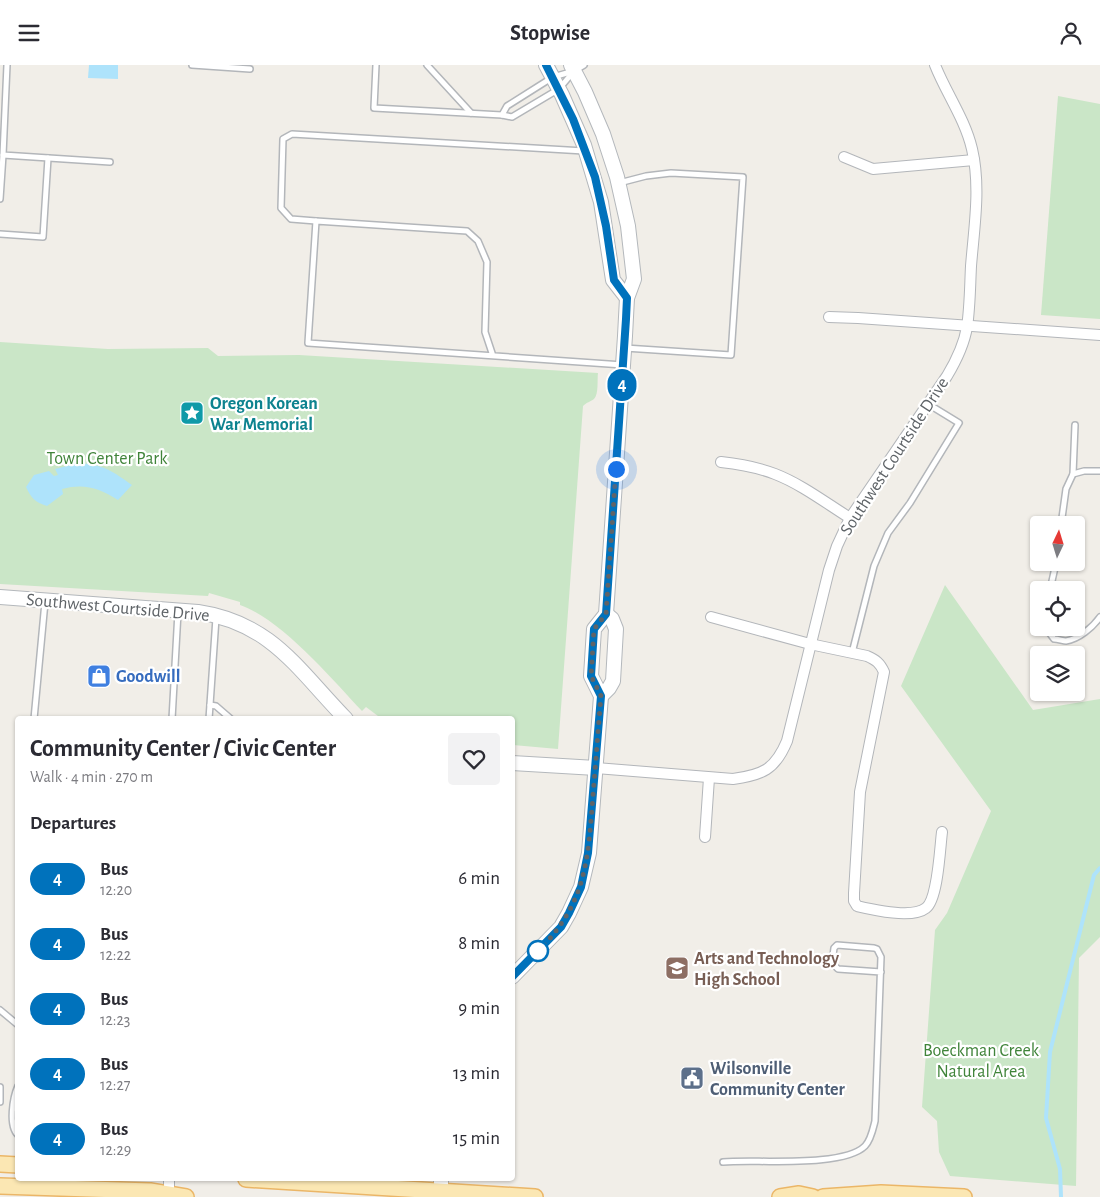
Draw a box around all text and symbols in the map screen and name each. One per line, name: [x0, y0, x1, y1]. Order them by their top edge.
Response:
icon: menu: [15, 19, 43, 47]
icon: person: [1057, 19, 1085, 47]
text: Stopwise: [510, 22, 590, 44]
line badge: 4: [606, 369, 638, 401]
street label: Southwest Courtside Drive: [837, 375, 952, 539]
text: 4: [617, 376, 627, 394]
place label: Oregon Korean War Memorial: [210, 395, 318, 434]
place icon: Oregon Korean War Memorial: [179, 400, 205, 426]
park label: Town Center Park: [47, 450, 168, 468]
your location: [604, 457, 629, 482]
north arrow: [1030, 516, 1085, 571]
map controls: [1030, 516, 1085, 701]
button: locate: [1030, 581, 1085, 636]
street label: Southwest Courtside Drive: [26, 591, 210, 625]
button: layers: [1030, 646, 1085, 701]
shop icon: Goodwill: [86, 663, 112, 689]
place label: Goodwill: [116, 668, 180, 686]
button: heart: [448, 733, 500, 785]
text: Community Center / Civic Center: [30, 737, 336, 761]
text: Walk · 4 min · 270 m: [30, 769, 153, 785]
text: Departures: [30, 814, 116, 833]
text: Bus: [100, 860, 128, 879]
text: 6 min: [458, 869, 500, 888]
text: 4: [53, 870, 62, 888]
text: 12:20: [100, 882, 132, 898]
text: Bus: [100, 925, 128, 944]
text: 8 min: [458, 934, 500, 953]
text: 4: [53, 935, 62, 953]
unlabelled marker: [527, 940, 549, 962]
text: 12:22: [100, 947, 131, 963]
place label: Arts and Technology High School: [694, 950, 840, 989]
school or university icon: Arts and Technology High School: [664, 955, 690, 981]
text: Bus: [100, 990, 128, 1009]
text: 9 min: [458, 999, 500, 1018]
text: 4: [53, 1000, 62, 1018]
text: 12:23: [100, 1012, 130, 1028]
park label: Boeckman Creek Natural Area: [923, 1042, 1040, 1081]
text: Bus: [100, 1055, 128, 1074]
place label: Wilsonville Community Center: [710, 1060, 846, 1099]
text: 13 min: [453, 1064, 500, 1083]
text: 4: [53, 1065, 62, 1083]
public building icon: Wilsonville Community Center: [679, 1065, 705, 1091]
text: 12:27: [100, 1077, 130, 1093]
text: Bus: [100, 1120, 128, 1139]
text: 15 min: [453, 1129, 500, 1148]
text: 4: [53, 1130, 62, 1148]
text: 12:29: [100, 1142, 131, 1158]

